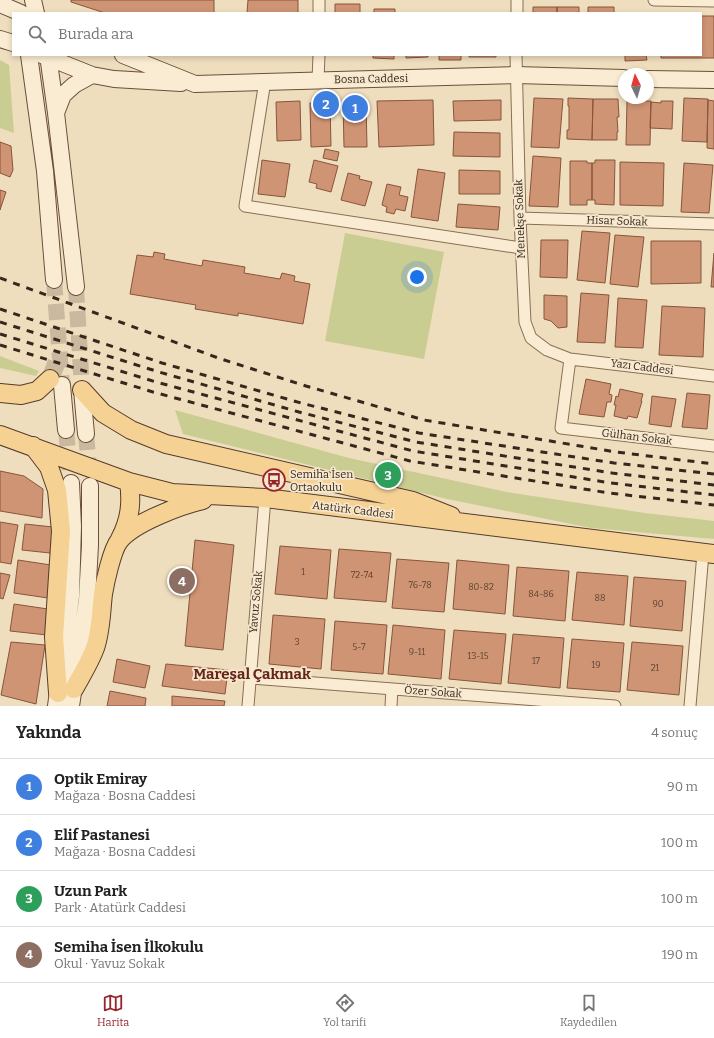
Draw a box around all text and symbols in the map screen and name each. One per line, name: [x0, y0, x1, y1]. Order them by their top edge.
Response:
search box: [12, 12, 702, 56]
icon: search: [26, 23, 48, 45]
text: Burada ara: [58, 25, 134, 43]
north arrow: [618, 68, 654, 104]
street label: Bosna Caddesi: [334, 72, 409, 86]
pin: 2: [313, 89, 339, 119]
pin: 1: [342, 93, 368, 123]
street label: Menekşe Sokak: [512, 178, 528, 259]
street label: Hisar Sokak: [586, 213, 649, 229]
your location: [407, 267, 427, 287]
street label: Yazı Caddesi: [610, 357, 675, 377]
street label: Gülhan Sokak: [601, 426, 674, 448]
pin: 3: [375, 460, 401, 490]
bus stop icon: Semiha İsen Ortaokulu: [261, 467, 287, 493]
place label: Semiha İsen Ortaokulu: [290, 467, 353, 494]
street label: Atatürk Caddesi: [312, 499, 395, 522]
pin: 4: [169, 566, 195, 596]
house number: 1: [301, 567, 305, 577]
street label: Yavuz Sokak: [247, 569, 265, 634]
house number: 72-74: [351, 570, 374, 580]
house number: 76-78: [408, 580, 432, 590]
house number: 80-82: [468, 582, 494, 592]
house number: 84-86: [528, 589, 554, 599]
house number: 88: [595, 593, 605, 603]
house number: 90: [652, 599, 664, 609]
house number: 3: [294, 637, 300, 647]
house number: 5-7: [353, 642, 366, 652]
house number: 9-11: [409, 647, 425, 657]
house number: 13-15: [468, 651, 489, 661]
house number: 17: [532, 656, 541, 666]
house number: 19: [592, 660, 600, 670]
house number: 21: [651, 663, 660, 673]
district label: Mareşal Çakmak: [193, 665, 311, 683]
street label: Özer Sokak: [404, 684, 463, 701]
text: Yakında: [16, 722, 81, 743]
text: 4 sonuç: [651, 725, 698, 740]
text: Optik Emiray: [54, 770, 147, 788]
text: 1: [26, 779, 32, 794]
text: 90 m: [667, 779, 698, 794]
text: Mağaza · Bosna Caddesi: [54, 788, 196, 803]
text: Elif Pastanesi: [54, 826, 150, 844]
text: 2: [25, 835, 33, 850]
text: 100 m: [661, 835, 698, 850]
text: Mağaza · Bosna Caddesi: [54, 844, 196, 859]
text: Uzun Park: [54, 882, 127, 900]
text: 3: [25, 891, 33, 906]
text: 100 m: [661, 891, 698, 906]
text: Park · Atatürk Caddesi: [54, 900, 186, 915]
text: Semiha İsen İlkokulu: [54, 938, 204, 956]
text: 4: [25, 947, 33, 962]
text: 190 m: [662, 947, 698, 962]
text: Okul · Yavuz Sokak: [54, 956, 165, 971]
tab: Harita: [97, 992, 129, 1029]
tab: Yol tarifi: [323, 992, 366, 1029]
tab: Kaydedilen: [560, 992, 617, 1029]

